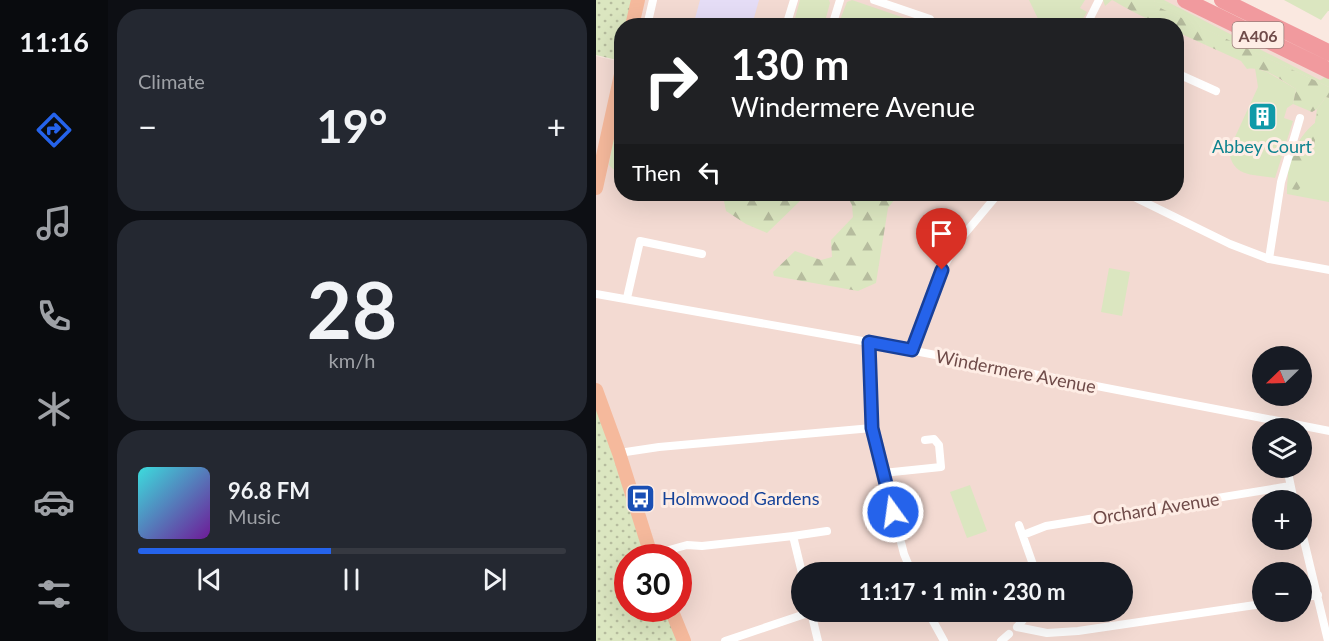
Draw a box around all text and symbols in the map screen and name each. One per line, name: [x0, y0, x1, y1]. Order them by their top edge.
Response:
road number: A406: [1232, 22, 1284, 48]
text: 11:16: [19, 25, 89, 58]
text: 130 m: [731, 39, 849, 89]
icon: right: [632, 42, 710, 120]
text: Climate: [138, 69, 205, 93]
text: Windermere Avenue: [731, 90, 975, 123]
text: 19°: [317, 99, 387, 153]
building icon: Abbey Court: [1246, 101, 1278, 133]
text: −: [138, 106, 157, 146]
text: +: [547, 106, 566, 146]
icon: directions: [33, 109, 75, 151]
place label: Abbey Court: [1212, 135, 1313, 157]
icon: left: [693, 156, 726, 189]
text: Then: [632, 159, 681, 186]
icon: music: [33, 202, 75, 244]
pin: [916, 208, 967, 270]
icon: arrive: [925, 217, 958, 250]
text: 28: [307, 262, 397, 356]
icon: phone: [33, 295, 75, 337]
street label: Windermere Avenue: [934, 345, 1098, 397]
north arrow: [1252, 346, 1312, 406]
map controls: [1252, 346, 1312, 622]
text: km/h: [329, 348, 375, 372]
icon: climate: [33, 388, 75, 430]
button: layers: [1252, 418, 1312, 478]
text: 96.8 FM: [228, 477, 310, 504]
position arrow: [861, 480, 925, 544]
icon: car: [33, 481, 75, 523]
bus stop icon: Holmwood Gardens: [625, 482, 657, 514]
place label: Holmwood Gardens: [662, 487, 820, 509]
street label: Orchard Avenue: [1091, 487, 1221, 529]
button: +: [1252, 490, 1312, 550]
text: Music: [228, 504, 281, 528]
speed limit sign: 30: [614, 544, 692, 622]
button: −: [1252, 562, 1312, 622]
icon: previous: [193, 563, 226, 596]
icon: pause: [335, 563, 368, 596]
icon: next: [478, 563, 511, 596]
icon: filters: [33, 573, 75, 615]
text: 11:17 · 1 min · 230 m: [859, 578, 1065, 605]

